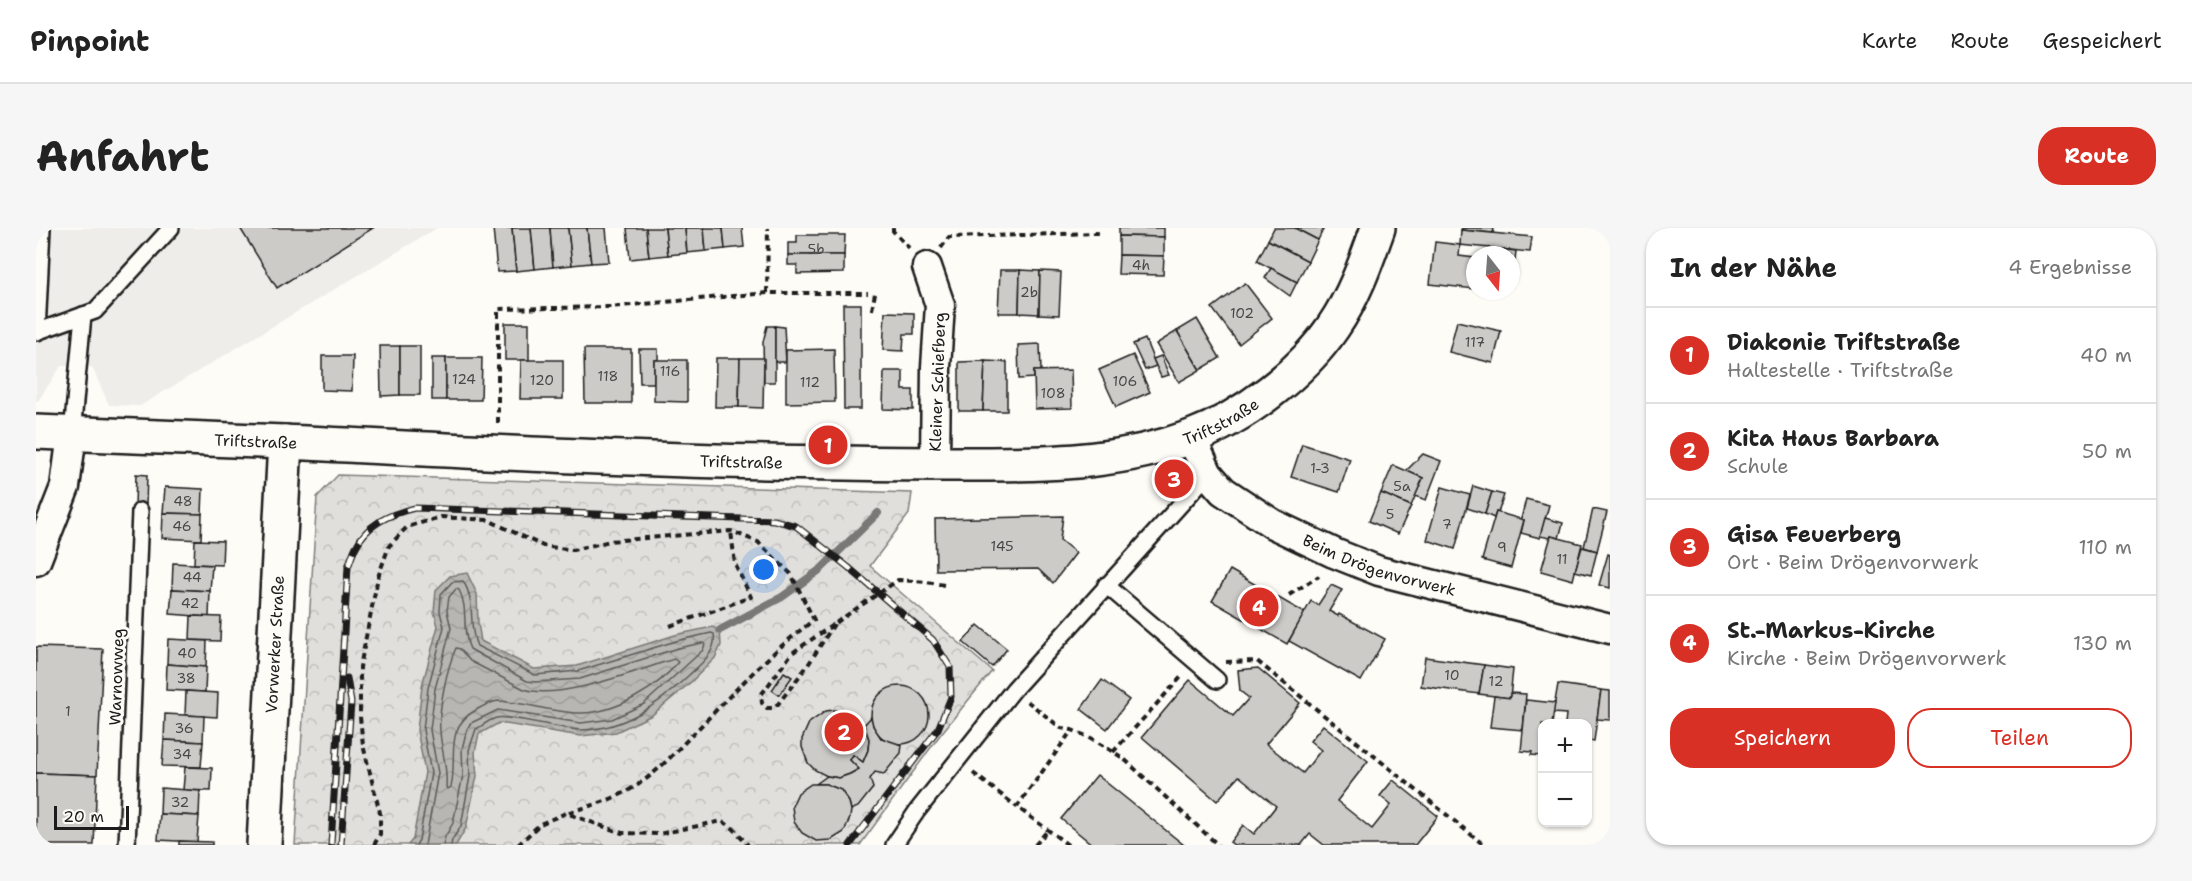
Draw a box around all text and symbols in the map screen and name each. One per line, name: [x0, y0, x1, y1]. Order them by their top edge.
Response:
text: Pinpoint: [30, 22, 149, 60]
text: Karte: [1862, 27, 1917, 55]
text: Route: [1950, 27, 2009, 55]
text: Gespeichert: [2042, 27, 2162, 55]
button: Route: [2038, 127, 2156, 185]
text: Anfahrt: [36, 128, 209, 184]
house number: 5b: [808, 240, 824, 258]
north arrow: [1466, 246, 1520, 300]
text: In der Nähe: [1670, 250, 1837, 285]
text: 4 Ergebnisse: [2008, 254, 2132, 280]
house number: 4h: [1132, 256, 1150, 274]
house number: 2b: [1020, 283, 1038, 301]
house number: 102: [1230, 304, 1254, 322]
street label: Kleiner Schiefberg: [925, 312, 950, 452]
text: Diakonie Triftstraße: [1727, 328, 1960, 357]
house number: 117: [1465, 333, 1485, 351]
text: 1: [1685, 342, 1694, 368]
text: 40 m: [2080, 342, 2132, 368]
text: Haltestelle · Triftstraße: [1727, 357, 1954, 383]
house number: 116: [660, 362, 680, 380]
house number: 118: [598, 367, 618, 385]
house number: 124: [452, 370, 476, 388]
house number: 120: [530, 371, 554, 389]
house number: 106: [1113, 372, 1137, 390]
house number: 112: [800, 373, 820, 391]
house number: 108: [1041, 384, 1065, 402]
street label: Triftstraße: [1180, 393, 1263, 450]
pin: 1: [808, 422, 848, 468]
text: Kita Haus Barbara: [1727, 424, 1939, 453]
street label: Triftstraße: [214, 429, 298, 454]
text: 2: [1683, 438, 1697, 464]
text: 50 m: [2082, 438, 2132, 464]
street label: Triftstraße: [700, 450, 783, 473]
text: Schule: [1727, 453, 1789, 479]
pin: 3: [1154, 456, 1194, 502]
house number: 1-3: [1310, 459, 1330, 477]
house number: 5a: [1393, 477, 1411, 495]
house number: 48: [173, 492, 193, 510]
house number: 5: [1386, 505, 1394, 523]
house number: 7: [1442, 515, 1452, 533]
house number: 46: [172, 517, 192, 535]
text: Gisa Feuerberg: [1727, 520, 1901, 549]
street label: Beim Drögenvorwerk: [1299, 530, 1458, 601]
text: 3: [1683, 534, 1697, 560]
text: 110 m: [2078, 534, 2132, 560]
house number: 145: [990, 537, 1014, 555]
house number: 9: [1497, 538, 1507, 556]
text: Ort · Beim Drögenvorwerk: [1727, 549, 1979, 575]
house number: 11: [1556, 550, 1568, 568]
your location: [749, 555, 778, 584]
house number: 44: [182, 568, 202, 586]
street label: Vorwerker Straße: [261, 575, 289, 714]
pin: 4: [1240, 584, 1278, 629]
house number: 42: [181, 594, 199, 612]
text: St.-Markus-Kirche: [1727, 616, 1935, 645]
street label: Warnowweg: [104, 628, 129, 726]
text: 4: [1683, 630, 1697, 656]
text: 130 m: [2073, 630, 2132, 656]
house number: 40: [177, 644, 197, 662]
text: Kirche · Beim Drögenvorwerk: [1727, 645, 2007, 671]
house number: 10: [1444, 666, 1460, 684]
house number: 38: [176, 669, 196, 687]
house number: 12: [1489, 672, 1503, 690]
house number: 1: [65, 702, 71, 720]
button: Speichern: [1670, 708, 1895, 768]
button: Teilen: [1907, 708, 2132, 768]
pin: 2: [824, 710, 864, 754]
house number: 36: [174, 719, 194, 737]
map controls: [1538, 719, 1592, 827]
button: +: [1538, 719, 1592, 773]
house number: 34: [172, 745, 192, 763]
button: −: [1538, 773, 1592, 827]
house number: 32: [171, 793, 189, 811]
scale bar: [54, 803, 129, 830]
text: 20 m: [63, 806, 104, 827]

